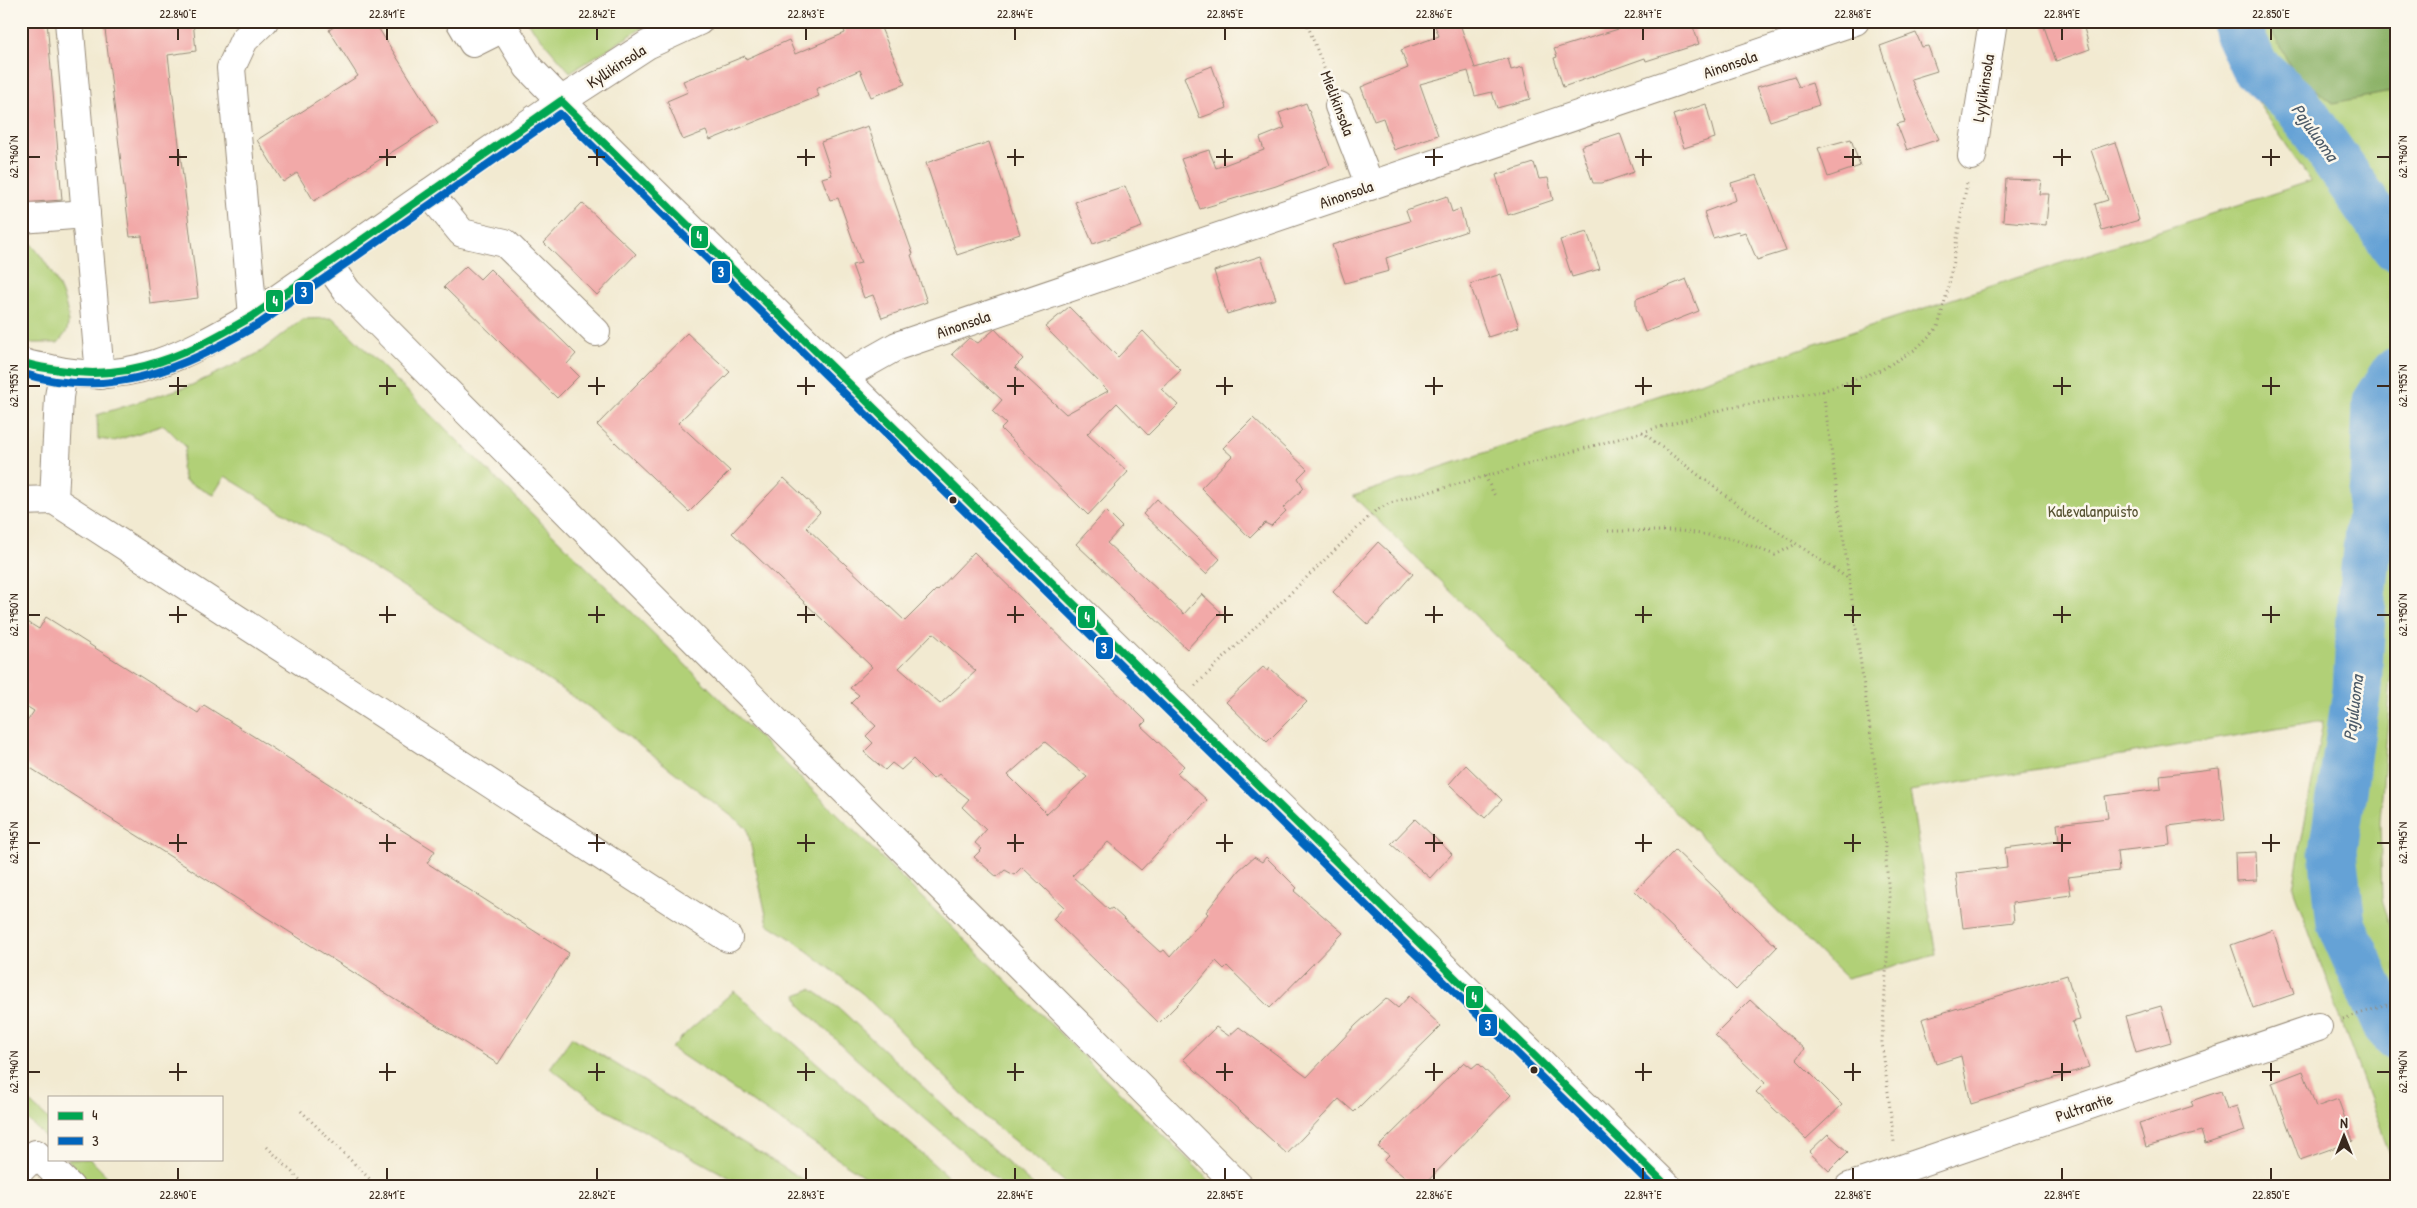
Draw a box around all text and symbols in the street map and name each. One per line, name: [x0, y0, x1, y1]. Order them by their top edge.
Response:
text: 22.840°E: [160, 5, 197, 22]
text: 22.841°E: [369, 5, 406, 22]
text: 22.842°E: [578, 5, 616, 22]
text: 22.843°E: [788, 5, 825, 22]
text: 22.844°E: [997, 5, 1034, 22]
text: 22.845°E: [1207, 5, 1244, 22]
text: 22.846°E: [1416, 5, 1453, 22]
text: 22.847°E: [1624, 5, 1662, 22]
text: 22.848°E: [1835, 5, 1872, 22]
text: 22.849°E: [2044, 5, 2081, 22]
text: 22.850°E: [2252, 5, 2290, 22]
street label: Kyllikinsola: [582, 39, 650, 93]
street label: Ainonsola: [1700, 45, 1760, 83]
street label: Lyylikinsola: [1967, 53, 1999, 123]
street label: Mielikinsola: [1316, 67, 1360, 139]
water label: Pajuluoma: [2286, 98, 2346, 167]
text: 62.7960°N: [5, 136, 22, 178]
text: 62.7960°N: [2394, 136, 2411, 178]
street label: Ainonsola: [1316, 175, 1376, 213]
line badge: 4: [690, 225, 709, 249]
text: 4: [696, 226, 702, 245]
line badge: 3: [711, 260, 731, 284]
text: 3: [718, 262, 725, 281]
line badge: 3: [294, 281, 314, 305]
text: 3: [301, 282, 308, 301]
line badge: 4: [265, 289, 284, 313]
text: 4: [272, 291, 278, 310]
street label: Ainonsola: [933, 305, 993, 343]
text: 62.7955°N: [5, 365, 22, 407]
text: 62.7955°N: [2394, 365, 2411, 407]
unlabelled marker: [948, 495, 958, 505]
park label: Kalevalanpuisto: [2048, 500, 2139, 522]
text: 62.7950°N: [5, 594, 22, 636]
text: 62.7950°N: [2394, 594, 2411, 636]
line badge: 4: [1077, 605, 1096, 629]
text: 4: [1084, 607, 1090, 626]
line badge: 3: [1095, 636, 1114, 660]
text: 3: [1101, 638, 1108, 657]
water label: Pajuluoma: [2337, 672, 2370, 742]
text: 62.7945°N: [5, 822, 22, 864]
text: 62.7945°N: [2394, 822, 2411, 864]
line badge: 4: [1465, 985, 1484, 1009]
text: 4: [1471, 987, 1477, 1006]
line badge: 3: [1478, 1013, 1498, 1037]
text: 3: [1485, 1015, 1492, 1034]
text: 62.7940°N: [5, 1051, 22, 1093]
text: 62.7940°N: [2394, 1051, 2411, 1093]
unlabelled marker: [1529, 1065, 1539, 1075]
street label: Pultrantie: [2053, 1087, 2116, 1127]
legend: [48, 1096, 222, 1160]
text: 4: [92, 1104, 98, 1125]
north arrow: [2320, 1110, 2370, 1160]
text: N: [2340, 1113, 2348, 1132]
text: 3: [92, 1130, 99, 1151]
text: 22.840°E: [160, 1186, 197, 1203]
text: 22.841°E: [369, 1186, 406, 1203]
text: 22.842°E: [578, 1186, 616, 1203]
text: 22.843°E: [788, 1186, 825, 1203]
text: 22.844°E: [997, 1186, 1034, 1203]
text: 22.845°E: [1207, 1186, 1244, 1203]
text: 22.846°E: [1416, 1186, 1453, 1203]
text: 22.847°E: [1624, 1186, 1662, 1203]
text: 22.848°E: [1835, 1186, 1872, 1203]
text: 22.849°E: [2044, 1186, 2081, 1203]
text: 22.850°E: [2252, 1186, 2290, 1203]

